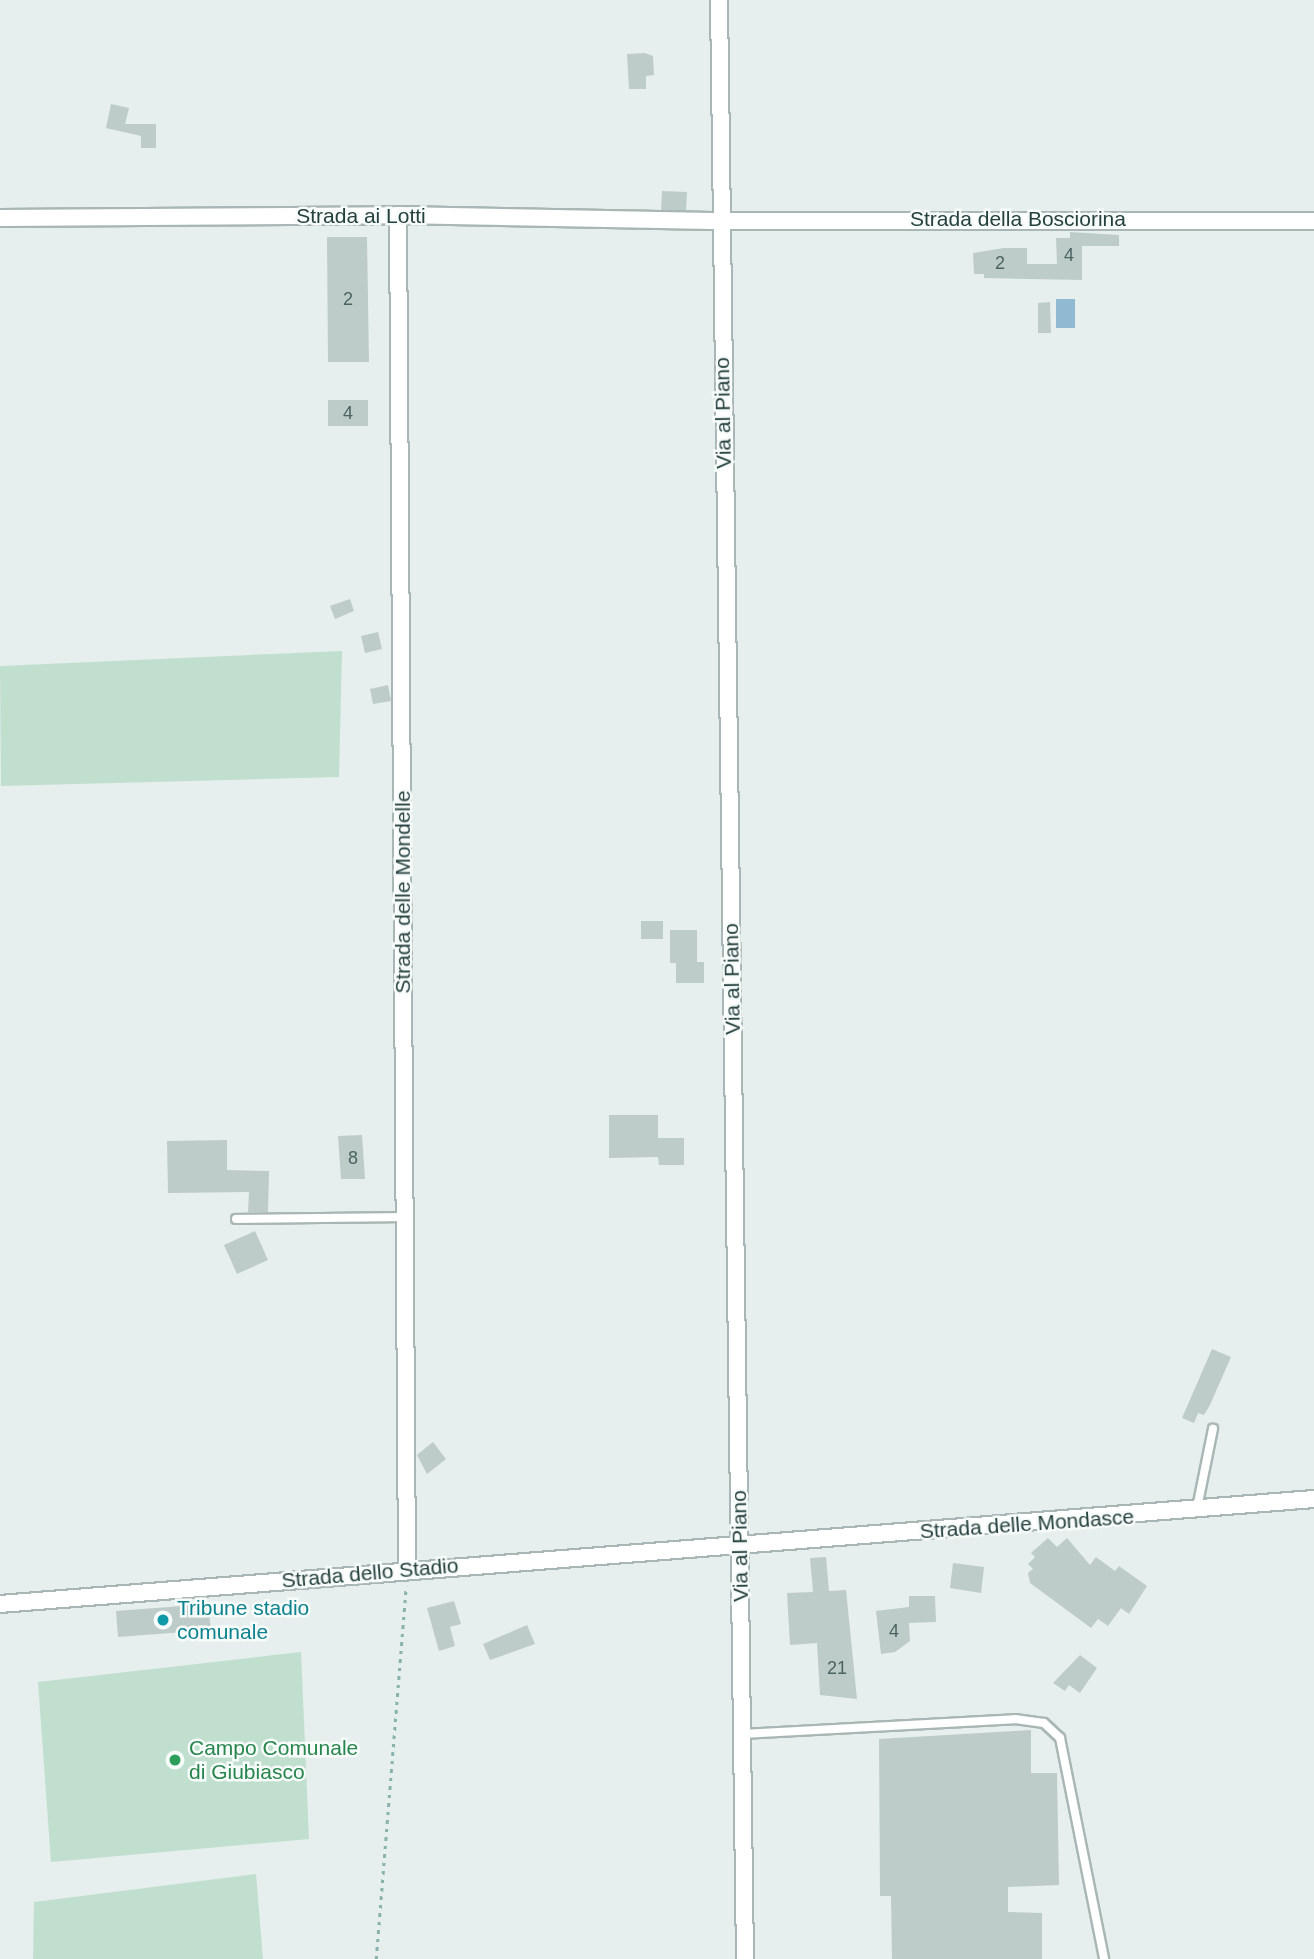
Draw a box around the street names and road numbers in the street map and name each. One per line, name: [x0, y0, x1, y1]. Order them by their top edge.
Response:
street label: Strada ai Lotti: [296, 203, 426, 229]
street label: Strada della Bosciorina: [910, 206, 1126, 232]
street label: Via al Piano: [709, 357, 737, 469]
street label: Strada delle Mondelle: [390, 790, 416, 994]
street label: Via al Piano: [718, 923, 746, 1035]
street label: Via al Piano: [726, 1490, 754, 1602]
street label: Strada delle Mondasce: [919, 1504, 1135, 1544]
street label: Strada dello Stadio: [281, 1553, 459, 1593]

